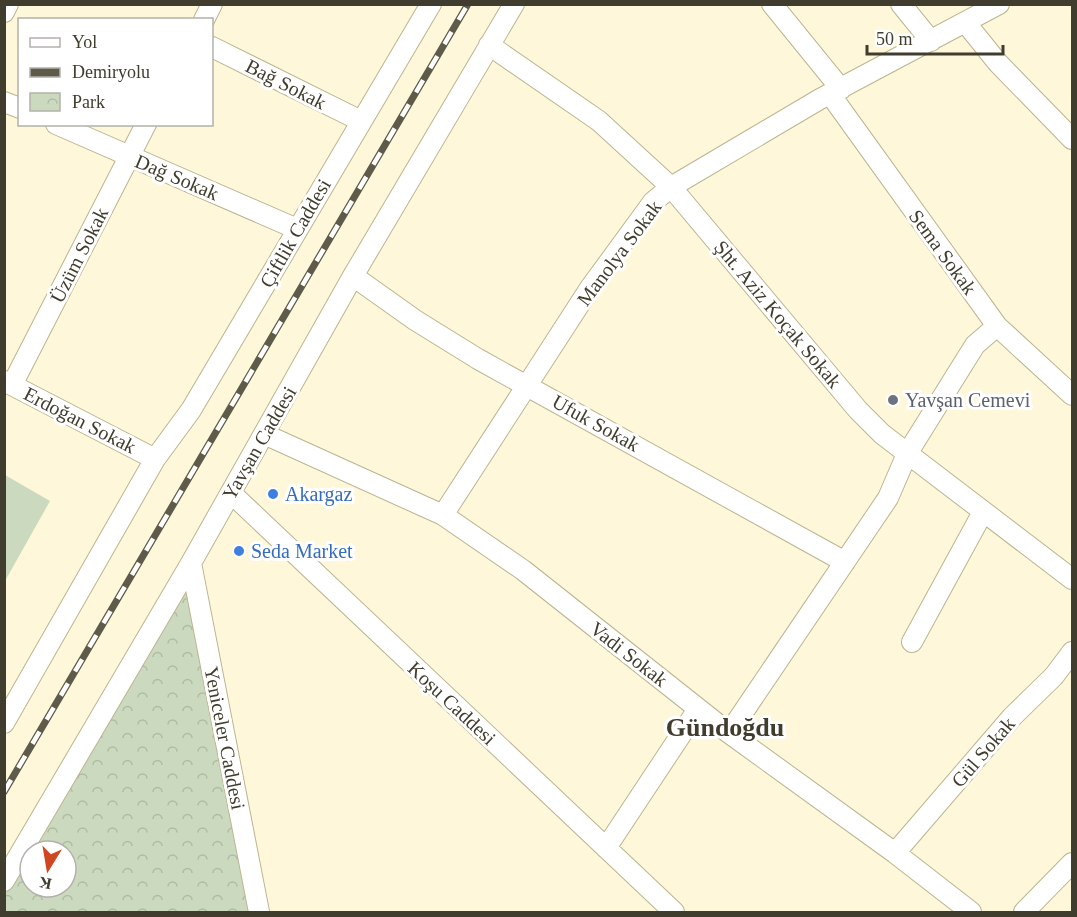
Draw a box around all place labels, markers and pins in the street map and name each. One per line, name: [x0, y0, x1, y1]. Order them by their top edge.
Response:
place label: Yavşan Cemevi: [905, 389, 1031, 412]
marker: Yavşan Cemevi: [886, 393, 900, 407]
place label: Akargaz: [285, 483, 352, 506]
marker: Akargaz: [266, 487, 280, 501]
place label: Seda Market: [251, 540, 353, 562]
marker: Seda Market: [232, 544, 246, 558]

